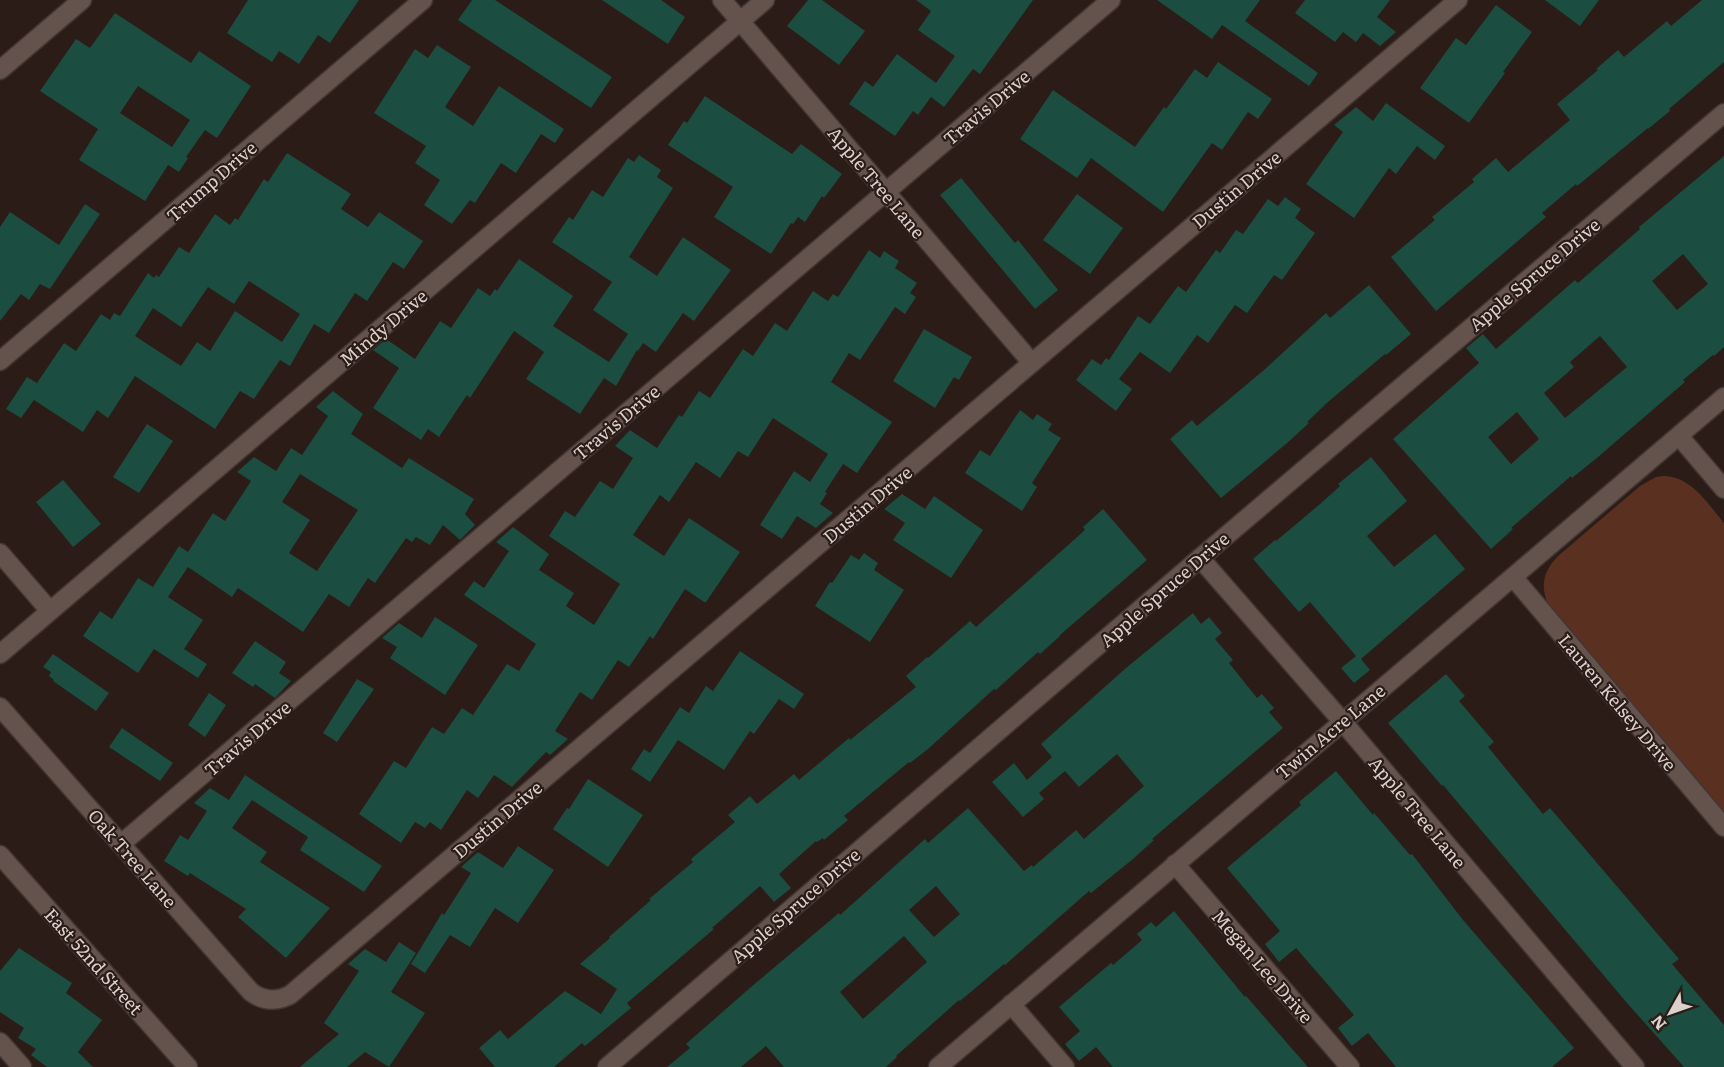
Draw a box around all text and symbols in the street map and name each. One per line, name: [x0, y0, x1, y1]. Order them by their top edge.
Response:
street label: Travis Drive: [937, 63, 1035, 151]
street label: Apple Tree Lane: [822, 120, 932, 244]
street label: Trump Drive: [160, 134, 262, 228]
street label: Dustin Drive: [1185, 144, 1287, 234]
street label: Apple Spruce Drive: [1462, 211, 1606, 337]
street label: Mindy Drive: [333, 282, 433, 372]
street label: Travis Drive: [567, 378, 665, 466]
street label: Dustin Drive: [816, 459, 918, 549]
street label: Apple Spruce Drive: [1093, 525, 1235, 653]
street label: Lauren Kelsey Drive: [1552, 627, 1684, 777]
street label: Twin Acre Lane: [1269, 677, 1391, 785]
street label: Travis Drive: [198, 694, 296, 782]
street label: Apple Tree Lane: [1363, 750, 1473, 874]
street label: Dustin Drive: [446, 774, 548, 864]
street label: Oak Tree Lane: [82, 803, 184, 913]
street label: Apple Spruce Drive: [724, 841, 866, 969]
street label: East 52nd Street: [39, 901, 150, 1021]
street label: Megan Lee Drive: [1206, 903, 1320, 1029]
north arrow: [1640, 983, 1700, 1043]
text: N: [1644, 1010, 1671, 1036]

